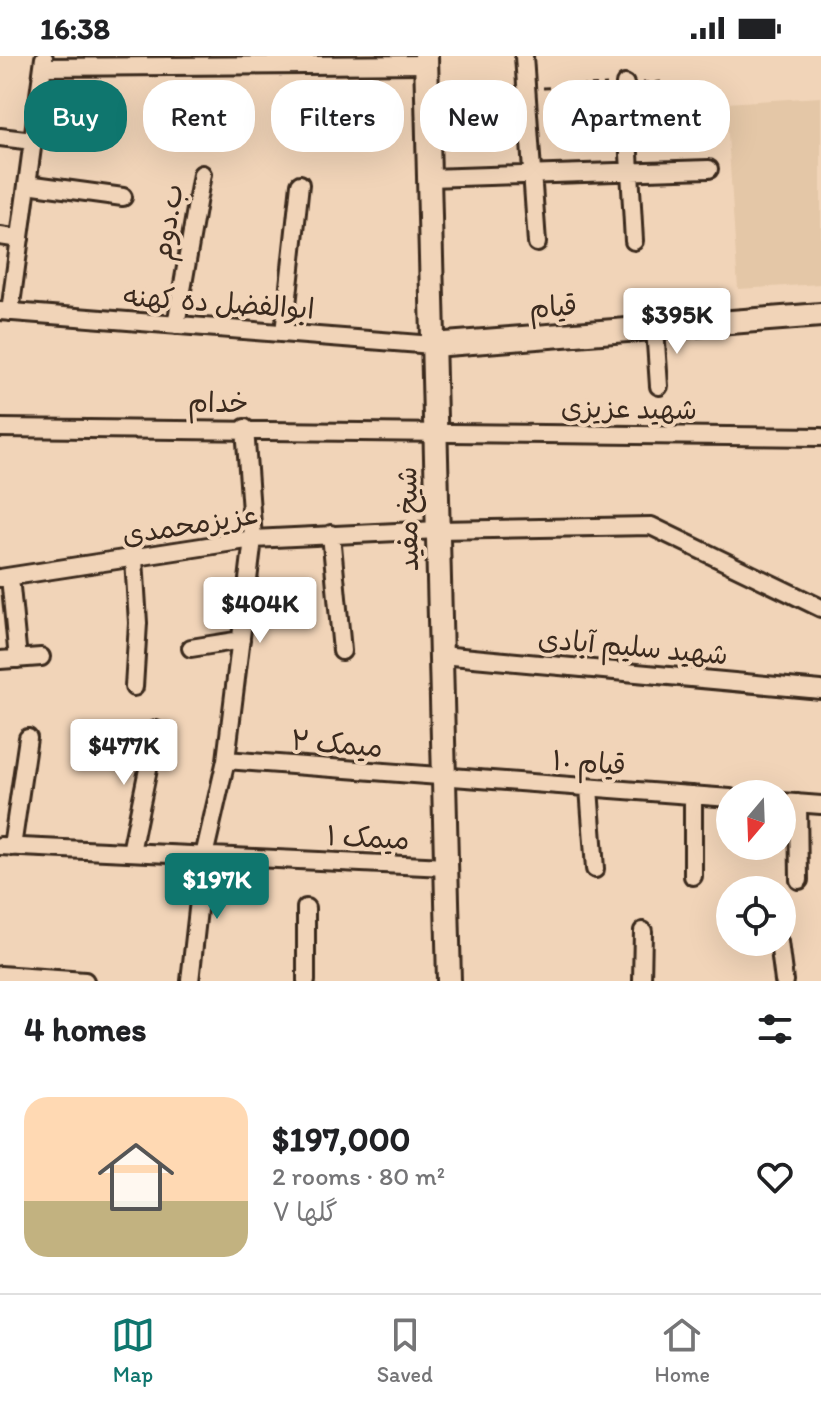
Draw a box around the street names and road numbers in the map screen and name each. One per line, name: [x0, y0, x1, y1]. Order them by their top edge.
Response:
street label: ب.دوم: [144, 181, 195, 263]
street label: ابوالفضل ده کهنه: [122, 278, 316, 327]
street label: قیام: [528, 287, 578, 330]
street label: خدام: [188, 385, 248, 424]
street label: شهید عزیزی: [561, 390, 697, 426]
street label: شیخ مفید: [389, 466, 427, 572]
street label: عزیزمحمدی: [120, 496, 260, 552]
street label: شهید سلیم آبادی: [536, 621, 729, 676]
street label: میمک ۲: [290, 722, 384, 764]
street label: قیام ۱۰: [551, 742, 627, 787]
street label: میمک ۱: [326, 818, 410, 856]

